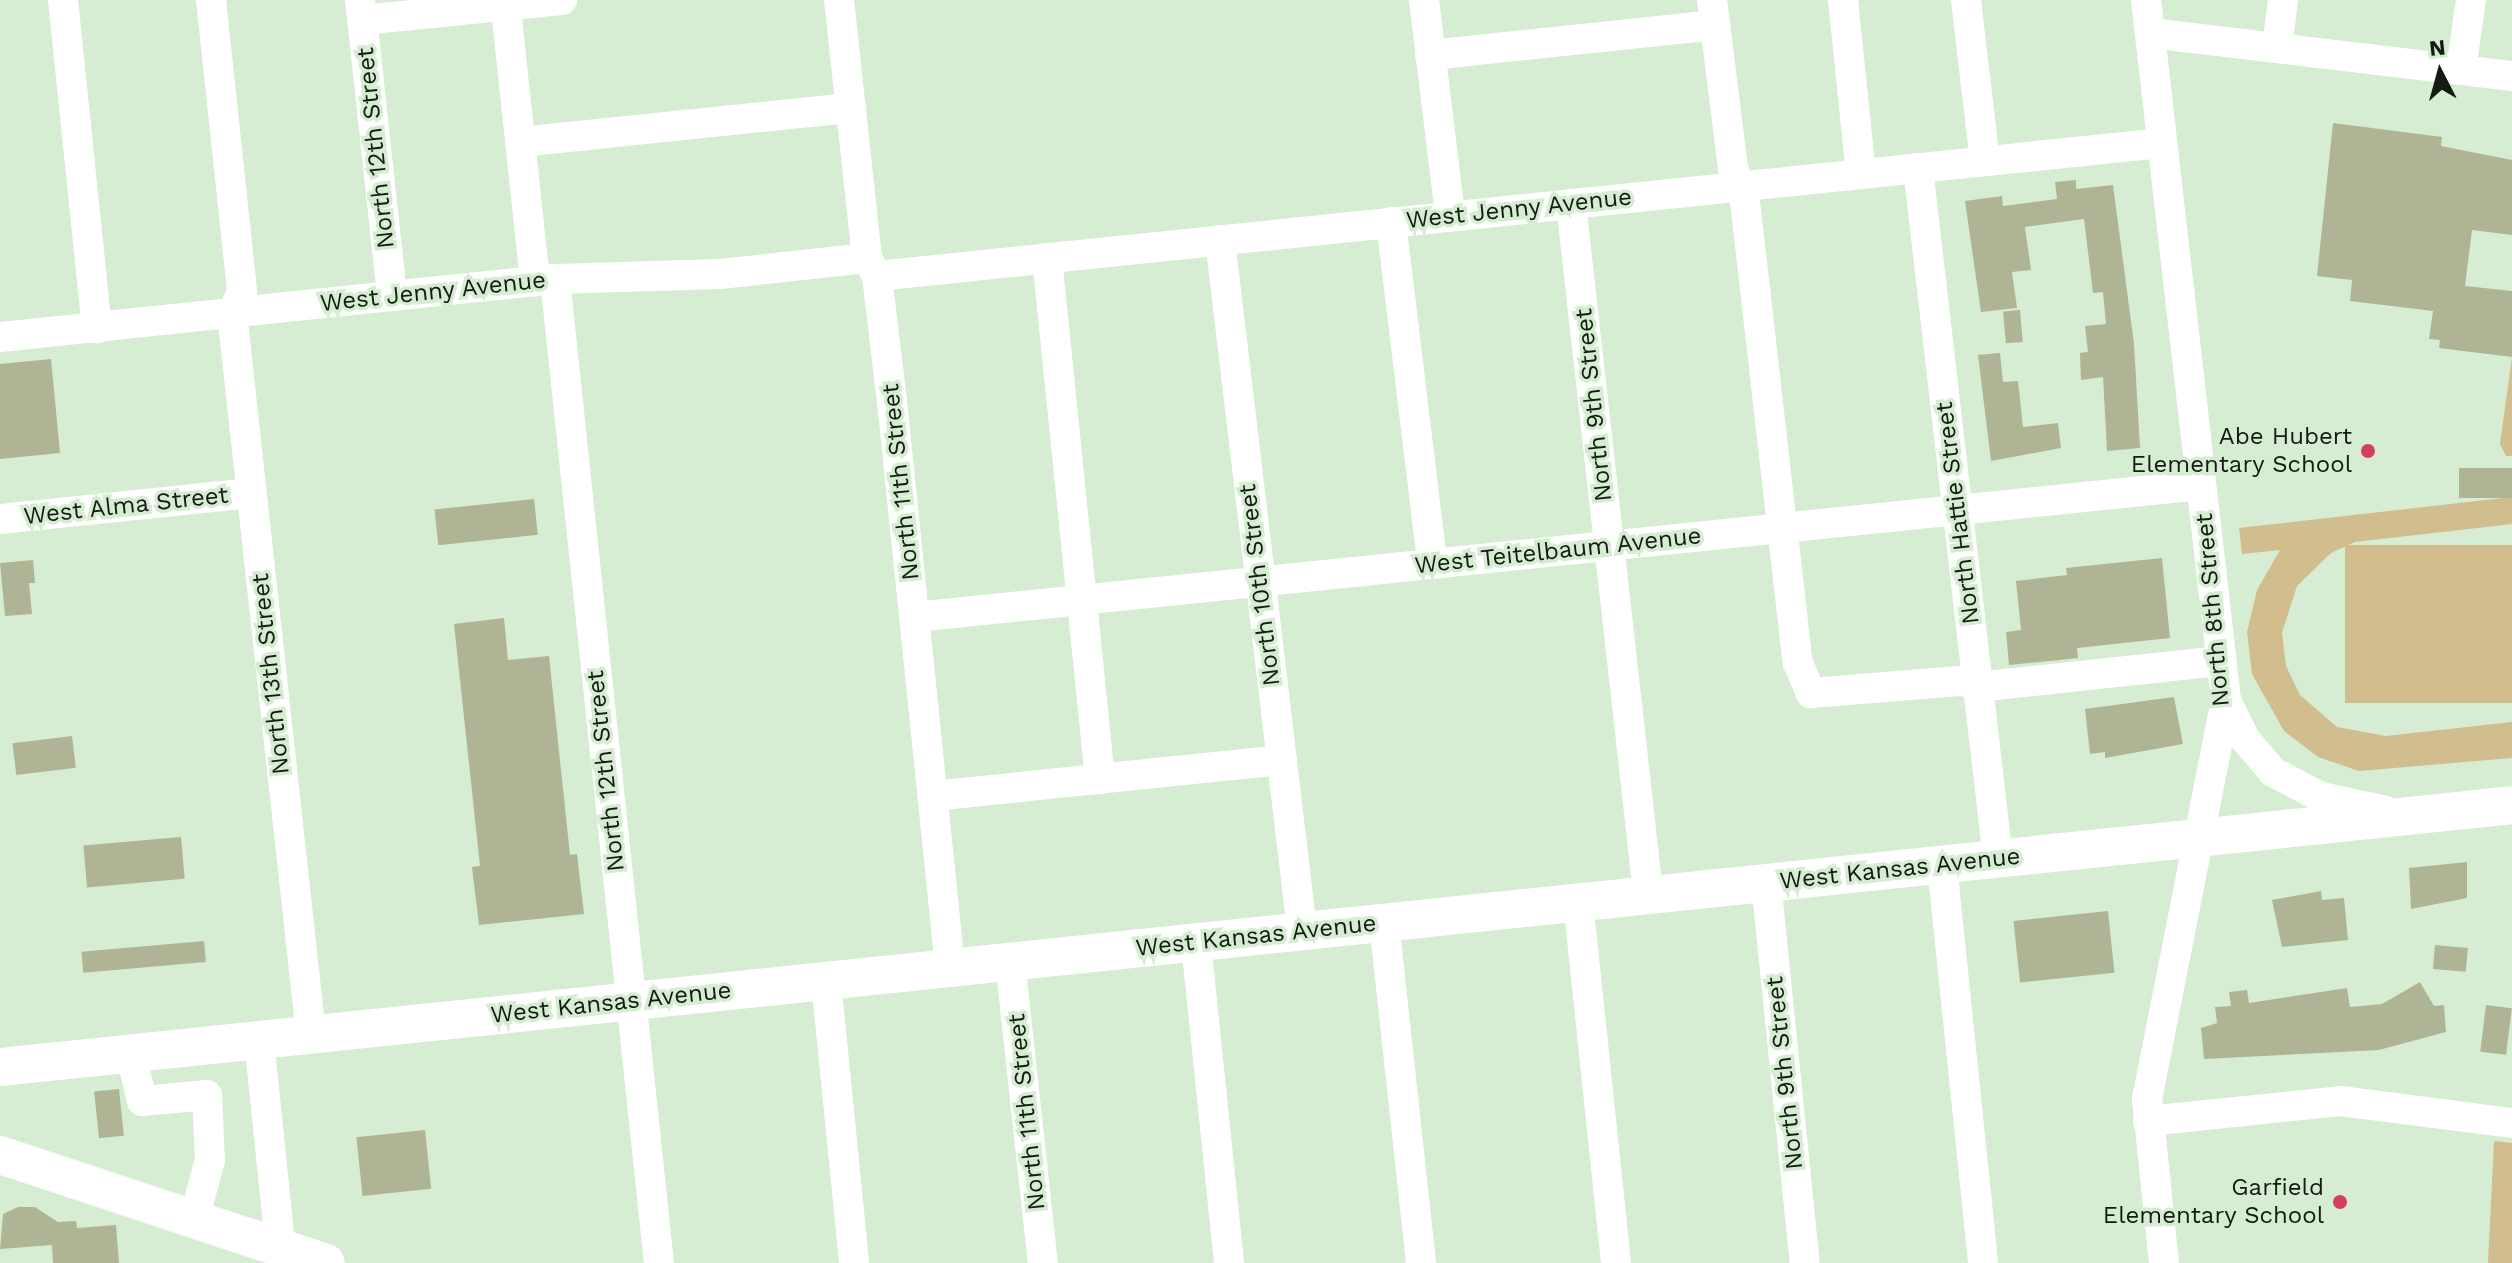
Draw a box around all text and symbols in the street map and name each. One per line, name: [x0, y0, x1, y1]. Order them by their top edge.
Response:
north arrow: [2400, 32, 2480, 112]
text: N: [2428, 34, 2447, 61]
street label: North 12th Street: [351, 46, 401, 250]
street label: West Jenny Avenue: [1404, 183, 1634, 235]
street label: West Jenny Avenue: [318, 266, 548, 318]
street label: North 9th Street: [1570, 307, 1618, 503]
street label: North 11th Street: [876, 382, 926, 582]
street label: North Hattie Street: [1930, 400, 1986, 626]
place label: Abe Hubert Elementary School: [2130, 423, 2352, 479]
marker: Abe Hubert Elementary School: [2359, 442, 2377, 460]
street label: West Alma Street: [22, 481, 230, 531]
street label: North 10th Street: [1233, 482, 1287, 688]
street label: North 8th Street: [2190, 512, 2236, 708]
street label: West Teitelbaum Avenue: [1412, 522, 1704, 580]
street label: North 13th Street: [246, 572, 296, 776]
street label: North 12th Street: [581, 669, 631, 873]
street label: West Kansas Avenue: [1778, 842, 2022, 896]
street label: West Kansas Avenue: [1134, 909, 1378, 963]
street label: North 9th Street: [1761, 975, 1809, 1171]
street label: West Kansas Avenue: [489, 976, 733, 1030]
street label: North 11th Street: [1002, 1012, 1052, 1212]
place label: Garfield Elementary School: [2102, 1174, 2324, 1230]
marker: Garfield Elementary School: [2331, 1193, 2349, 1211]

